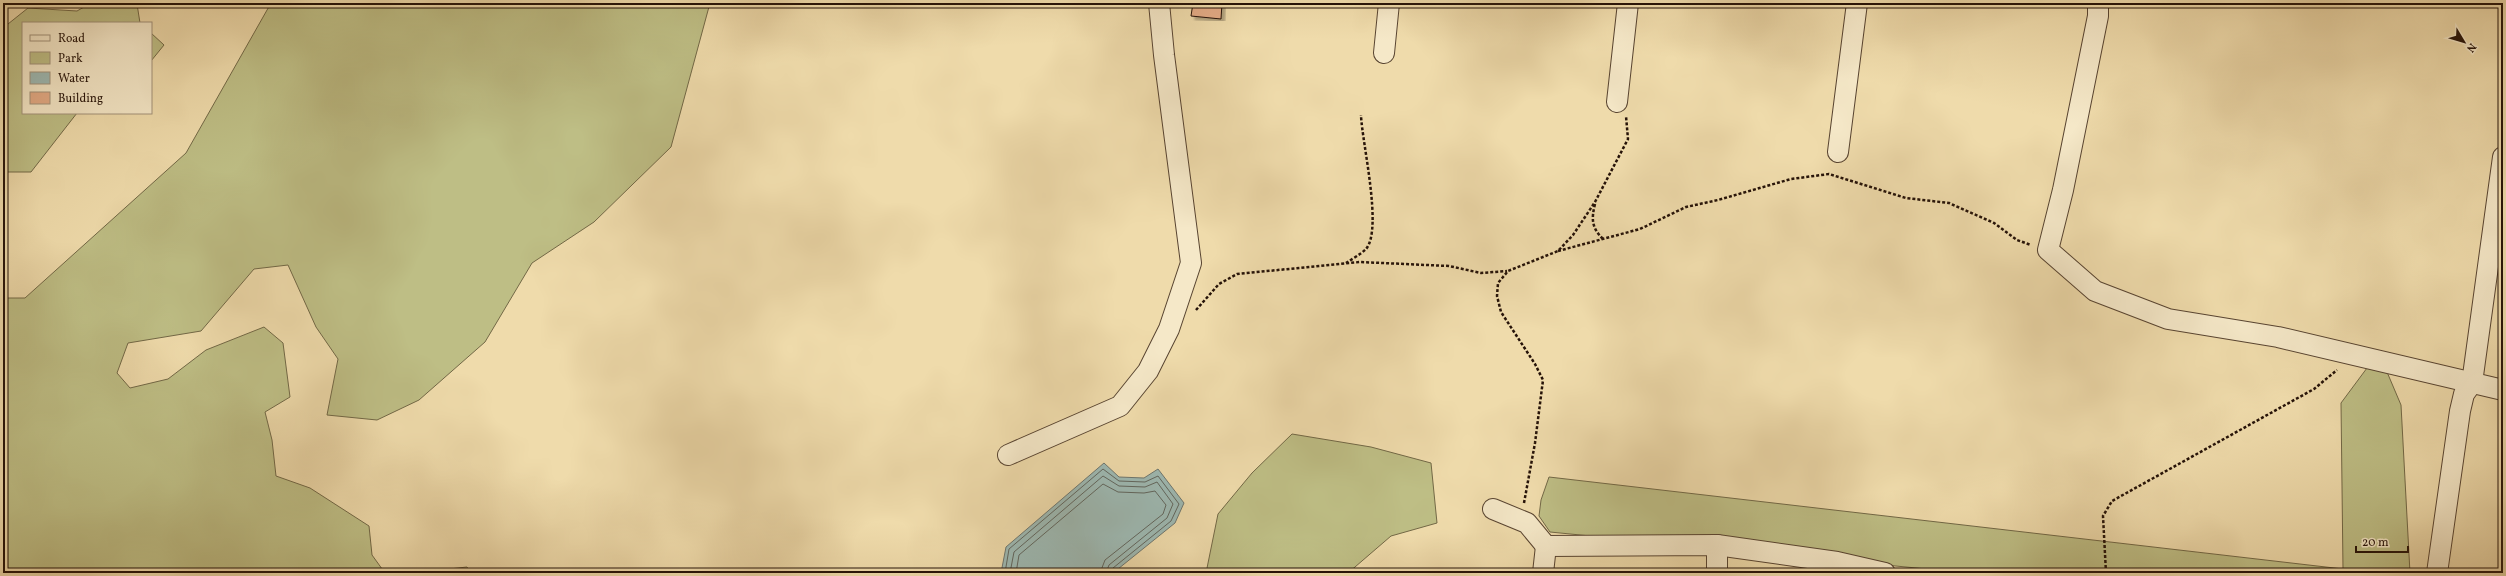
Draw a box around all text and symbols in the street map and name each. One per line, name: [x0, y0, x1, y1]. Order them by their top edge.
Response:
legend: [22, 22, 152, 114]
north arrow: [2444, 22, 2484, 62]
text: Road: [58, 31, 85, 47]
text: N: [2462, 39, 2479, 55]
text: Park: [58, 51, 83, 67]
text: Water: [58, 71, 90, 87]
text: Building: [58, 91, 103, 107]
scale bar: [2356, 528, 2408, 554]
text: 20 m: [2362, 535, 2389, 551]

